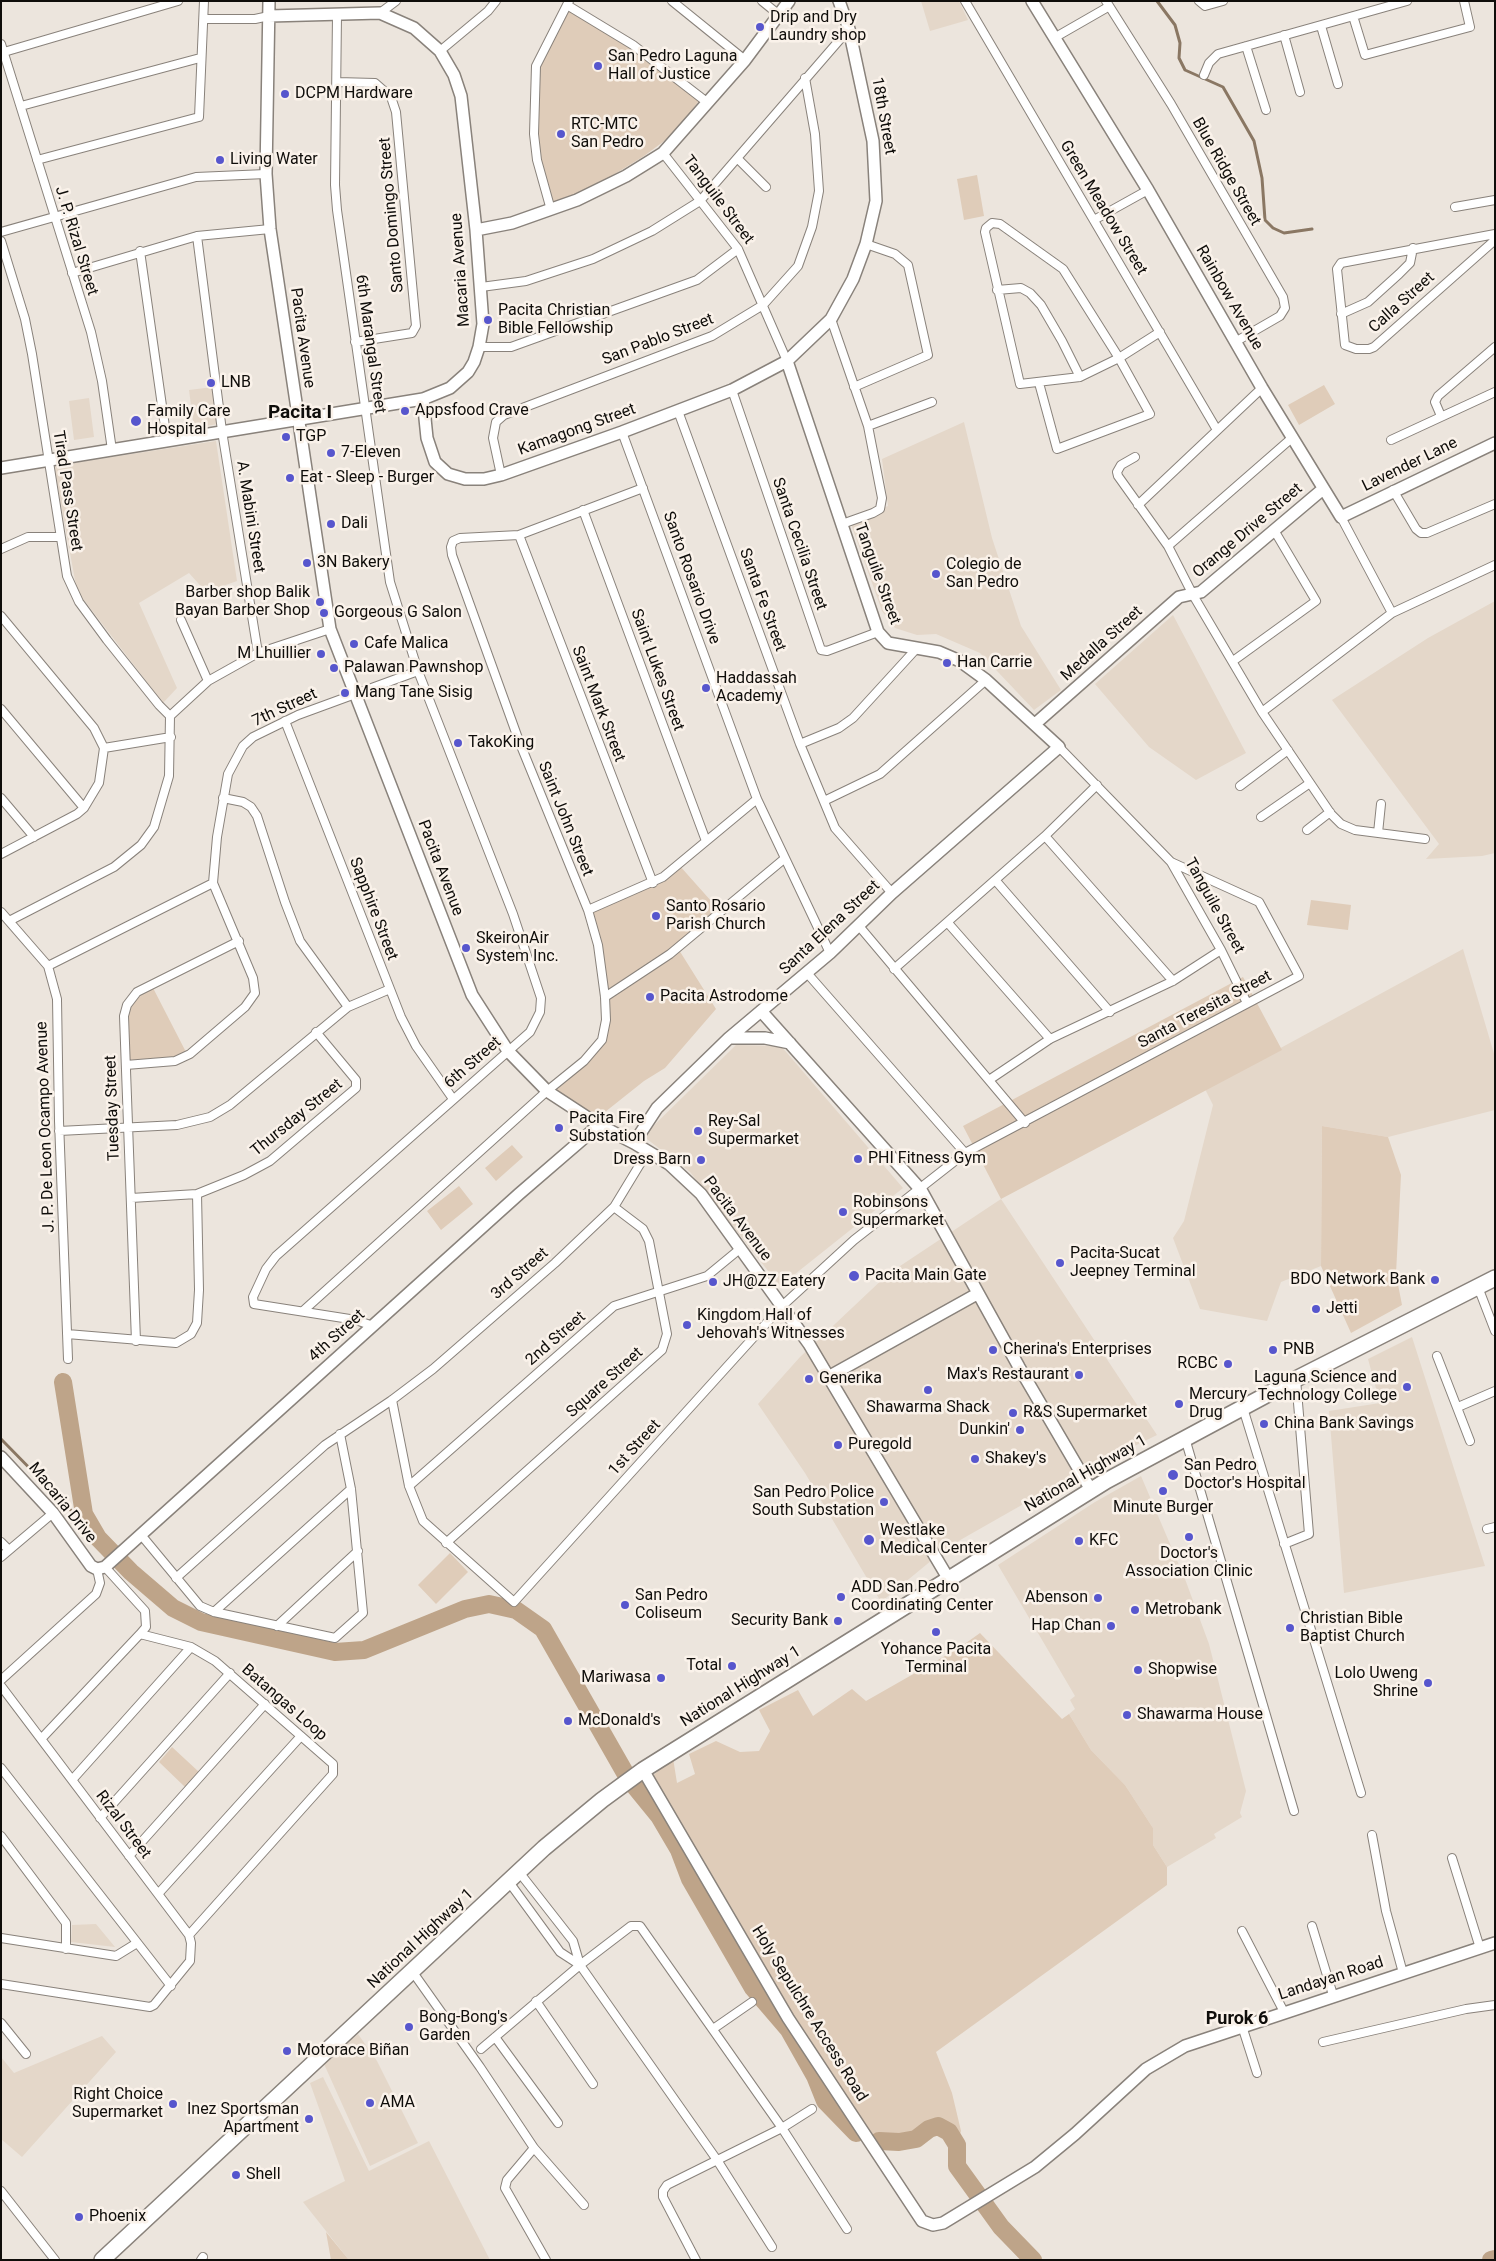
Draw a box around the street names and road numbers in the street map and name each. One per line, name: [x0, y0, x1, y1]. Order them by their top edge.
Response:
street label: 18th Street: [867, 76, 899, 156]
street label: Blue Ridge Street: [1187, 115, 1265, 229]
street label: Santo Domingo Street: [376, 137, 408, 293]
street label: Green Meadow Street: [1055, 137, 1151, 279]
street label: Tanguile Street: [678, 152, 758, 248]
street label: J. P. Rizal Street: [50, 184, 102, 298]
street label: Macaria Avenue: [447, 212, 475, 328]
street label: Rainbow Avenue: [1191, 242, 1267, 354]
street label: Calla Street: [1365, 269, 1439, 337]
street label: 6th Marangal Street: [351, 273, 389, 415]
street label: Pacita Avenue: [285, 287, 319, 389]
street label: San Pablo Street: [600, 310, 716, 370]
street label: Kamagong Street: [516, 400, 638, 460]
street label: Tirad Pass Street: [48, 429, 86, 553]
street label: Lavender Lane: [1359, 434, 1461, 496]
street label: A. Mabini Street: [232, 460, 268, 574]
street label: Santa Cecilia Street: [767, 475, 831, 613]
street label: Orange Drive Street: [1189, 480, 1307, 582]
street label: Santo Rosario Drive: [658, 509, 724, 647]
street label: Tanguile Street: [850, 521, 904, 627]
street label: Santa Fe Street: [734, 546, 790, 654]
street label: Medalla Street: [1057, 602, 1147, 686]
street label: Saint Lukes Street: [626, 607, 688, 733]
street label: Saint Mark Street: [567, 643, 629, 765]
street label: 7th Street: [250, 685, 320, 731]
street label: Saint John Street: [533, 759, 597, 879]
street label: Pacita Avenue: [413, 817, 467, 919]
street label: Sapphire Street: [345, 855, 401, 963]
street label: Tanguile Street: [1180, 855, 1248, 957]
street label: Santa Elena Street: [776, 877, 884, 979]
street label: Santa Teresita Street: [1135, 967, 1275, 1053]
street label: J. P. De Leon Ocampo Avenue: [33, 1021, 59, 1233]
street label: 6th Street: [441, 1033, 505, 1093]
street label: Tuesday Street: [102, 1055, 124, 1161]
street label: Thursday Street: [247, 1075, 347, 1161]
street label: Pacita Avenue: [699, 1173, 775, 1265]
street label: 3rd Street: [487, 1244, 553, 1304]
street label: 4th Street: [305, 1306, 369, 1366]
street label: 2nd Street: [522, 1308, 590, 1370]
street label: Square Street: [563, 1344, 647, 1422]
street label: 1st Street: [605, 1416, 665, 1480]
street label: National Highway 1: [1021, 1431, 1151, 1517]
street label: Macaria Drive: [24, 1459, 100, 1547]
street label: National Highway 1: [677, 1642, 805, 1732]
street label: Batangas Loop: [237, 1661, 331, 1745]
street label: Rizal Street: [91, 1787, 155, 1863]
street label: National Highway 1: [364, 1885, 478, 1993]
street label: Holy Sepulchre Access Road: [747, 1923, 871, 2105]
street label: Landayan Road: [1276, 1953, 1386, 2005]

